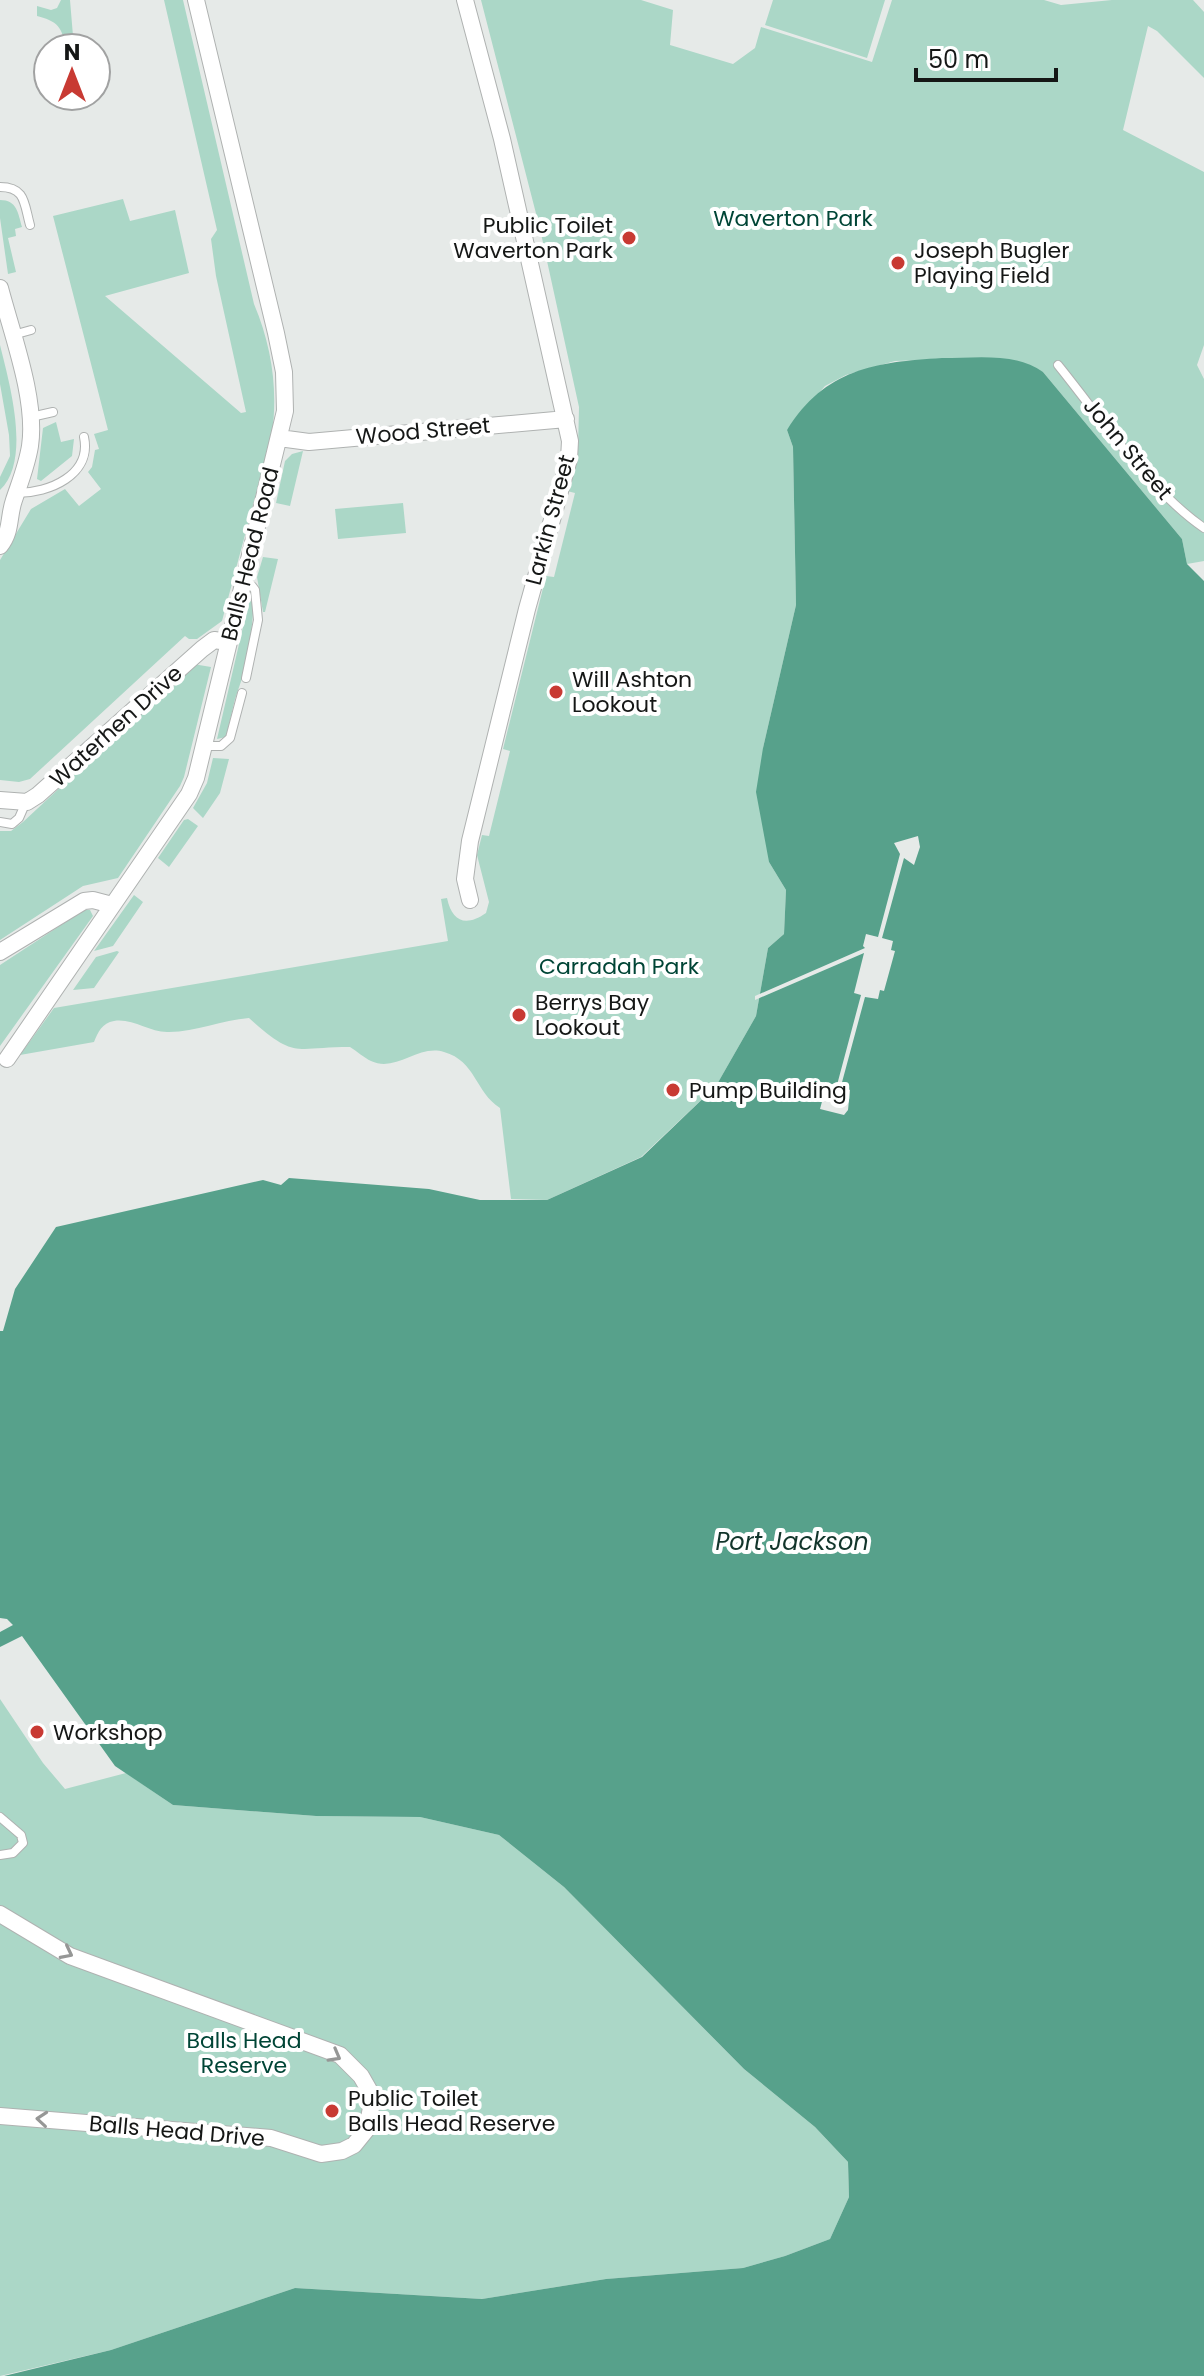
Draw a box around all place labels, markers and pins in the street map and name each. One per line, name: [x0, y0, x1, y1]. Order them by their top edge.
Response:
place label: Public Toilet Waverton Park: [453, 210, 614, 266]
marker: Public Toilet Waverton Park: [620, 229, 638, 247]
place label: Joseph Bugler Playing Field: [914, 235, 1069, 291]
marker: Joseph Bugler Playing Field: [889, 254, 907, 272]
place label: Will Ashton Lookout: [572, 664, 692, 720]
marker: Will Ashton Lookout: [547, 683, 565, 701]
place label: Berrys Bay Lookout: [535, 987, 650, 1043]
marker: Berrys Bay Lookout: [510, 1006, 528, 1024]
place label: Pump Building: [689, 1075, 847, 1106]
marker: Pump Building: [664, 1081, 682, 1099]
place label: Workshop: [53, 1717, 163, 1748]
marker: Workshop: [28, 1723, 46, 1741]
place label: Public Toilet Balls Head Reserve: [348, 2083, 555, 2139]
marker: Public Toilet Balls Head Reserve: [323, 2102, 341, 2120]

